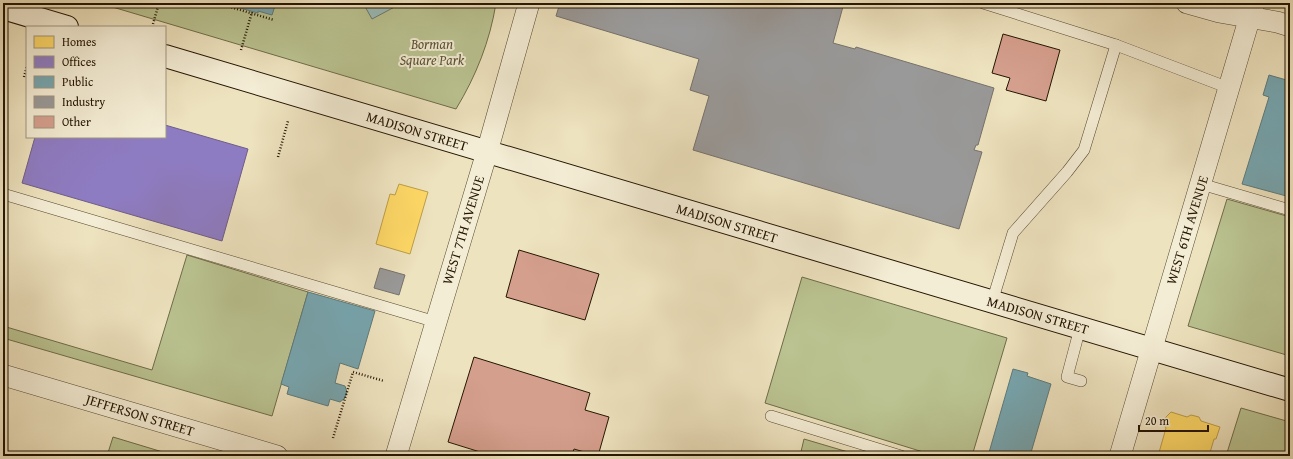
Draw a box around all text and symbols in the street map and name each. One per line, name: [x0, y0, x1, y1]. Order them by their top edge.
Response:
legend: [26, 26, 166, 138]
text: Homes: [62, 33, 97, 50]
park label: Borman Square Park: [400, 34, 465, 70]
text: Offices: [62, 53, 96, 70]
text: Public: [62, 73, 94, 90]
text: Industry: [62, 93, 105, 110]
street label: MADISON STREET: [364, 106, 470, 156]
text: Other: [62, 113, 91, 130]
street label: WEST 7TH AVENUE: [437, 173, 489, 287]
street label: WEST 6TH AVENUE: [1161, 173, 1213, 287]
street label: MADISON STREET: [674, 198, 780, 248]
street label: MADISON STREET: [985, 291, 1091, 339]
street label: JEFFERSON STREET: [81, 388, 197, 441]
scale bar: [1139, 407, 1208, 433]
text: 20 m: [1145, 412, 1169, 429]

